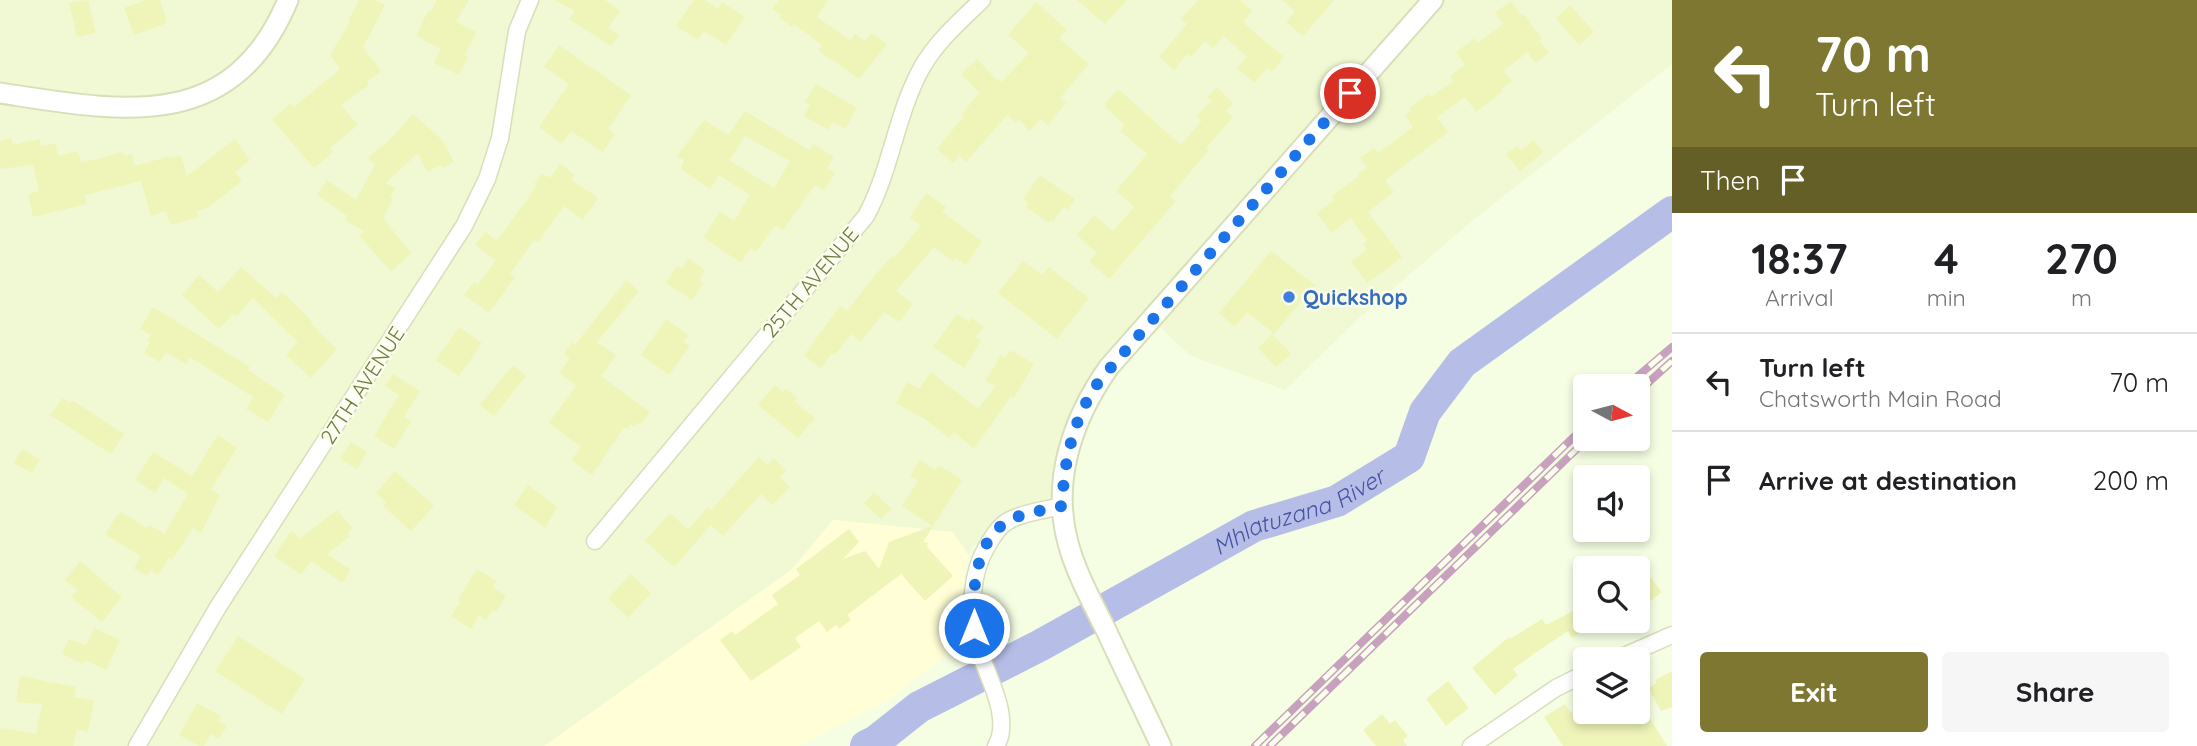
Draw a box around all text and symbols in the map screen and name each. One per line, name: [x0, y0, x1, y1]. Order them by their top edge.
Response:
text: 70 m: [1815, 23, 1931, 84]
icon: left: [1700, 28, 1791, 119]
pin: [1320, 63, 1380, 123]
icon: arrive: [1331, 74, 1369, 112]
text: Turn left: [1815, 84, 1936, 124]
icon: arrive: [1774, 161, 1812, 199]
text: Then: [1700, 164, 1760, 197]
street label: 25TH AVENUE: [756, 221, 864, 343]
text: 18:37: [1751, 232, 1848, 285]
text: 4: [1934, 232, 1959, 285]
text: 270: [2045, 232, 2118, 285]
text: Arrival: [1765, 283, 1834, 312]
text: min: [1927, 283, 1966, 312]
text: m: [2071, 283, 2092, 312]
place label: Quickshop: [1303, 284, 1408, 310]
marker: Quickshop: [1281, 289, 1297, 305]
street label: 27TH AVENUE: [314, 321, 410, 449]
text: Turn left: [1759, 351, 1866, 384]
icon: left: [1700, 363, 1738, 401]
text: 70 m: [2109, 366, 2169, 399]
north arrow: [1573, 374, 1650, 452]
map controls: [1573, 374, 1650, 724]
text: Chatsworth Main Road: [1759, 384, 2002, 413]
water label: Mhlatuzana River: [1207, 459, 1392, 561]
icon: arrive: [1700, 461, 1738, 499]
text: Arrive at destination: [1759, 464, 2017, 497]
text: 200 m: [2093, 464, 2169, 497]
button: sound: [1573, 465, 1650, 542]
button: search: [1573, 556, 1650, 633]
position arrow: [937, 591, 1011, 665]
button: layers: [1573, 647, 1650, 724]
button: Exit: [1700, 652, 1928, 732]
button: Share: [1942, 652, 2169, 732]

